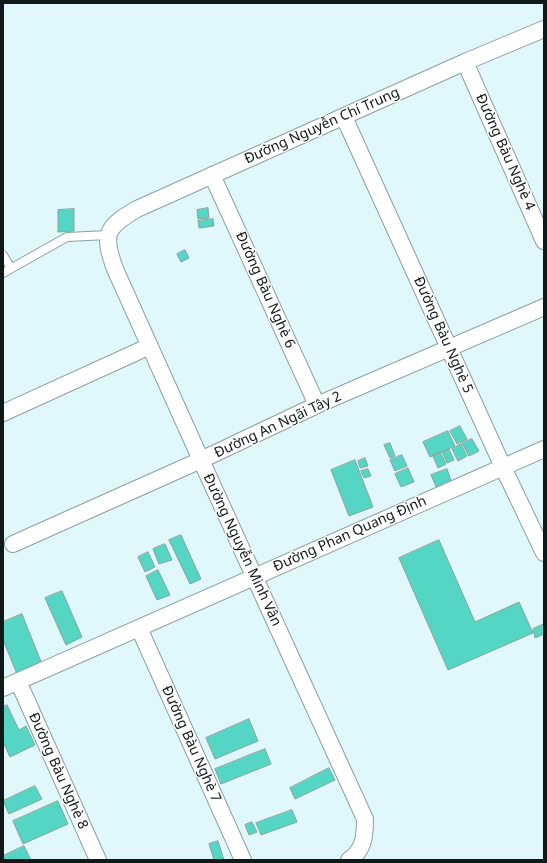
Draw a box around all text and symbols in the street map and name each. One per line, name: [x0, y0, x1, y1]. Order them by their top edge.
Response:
street label: Đường Nguyễn Chí Trung: [242, 84, 402, 168]
street label: Đường Bàu Nghè 4: [472, 91, 538, 213]
street label: Đường Bàu Nghè 6: [232, 229, 298, 351]
street label: Đường Bàu Nghè 5: [410, 274, 476, 396]
street label: Đường An Ngãi Tây 2: [212, 388, 344, 462]
street label: Đường Nguyễn Minh Vân: [199, 471, 285, 629]
street label: Đường Phan Quang Định: [271, 493, 429, 575]
street label: Đường Bàu Nghè 7: [158, 683, 224, 805]
street label: Đường Bàu Nghè 8: [25, 710, 91, 832]

